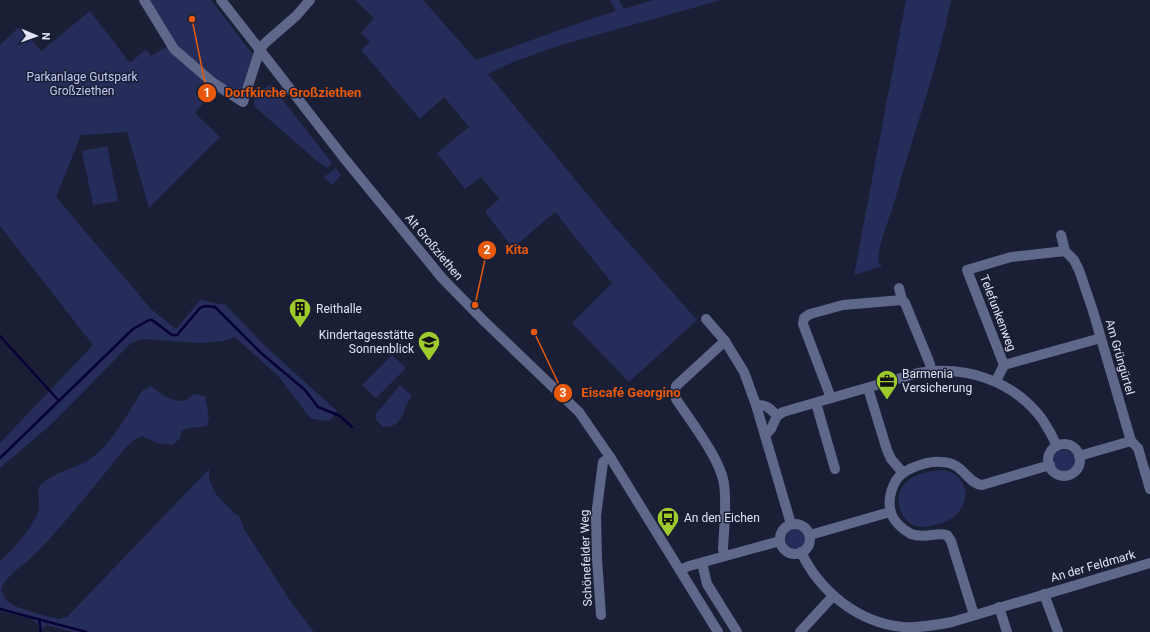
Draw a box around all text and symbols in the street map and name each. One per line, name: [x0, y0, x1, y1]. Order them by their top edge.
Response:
north arrow: [16, 16, 56, 56]
text: N: [39, 32, 52, 41]
park label: Parkanlage Gutspark Großziethen: [26, 70, 139, 98]
callout: Dorfkirche Großziethen: [197, 80, 370, 105]
text: Dorfkirche Großziethen: [225, 85, 361, 100]
text: 1: [204, 86, 210, 100]
street label: Alt Großziethen: [402, 211, 466, 283]
callout: Kita: [477, 237, 536, 262]
text: Kita: [505, 242, 529, 257]
text: 2: [484, 243, 491, 257]
street label: Telefunkenweg: [977, 273, 1019, 353]
building icon: Reithalle: [287, 296, 313, 329]
place label: Reithalle: [316, 302, 362, 316]
street label: Am Grüngürtel: [1103, 318, 1137, 396]
place label: Kindertagesstätte Sonnenblick: [319, 328, 415, 356]
school or university icon: Kindertagesstätte Sonnenblick: [416, 329, 442, 362]
place label: Barmenia Versicherung: [902, 367, 972, 395]
office icon: Barmenia Versicherung: [874, 368, 900, 401]
callout: Eiscafé Georgino: [553, 380, 688, 405]
text: Eiscafé Georgino: [581, 385, 681, 400]
text: 3: [560, 386, 567, 400]
bus stop icon: An den Eichen: [655, 505, 681, 538]
street label: Schönefelder Weg: [577, 509, 595, 607]
place label: An den Eichen: [684, 511, 760, 525]
street label: An der Feldmark: [1049, 547, 1138, 585]

